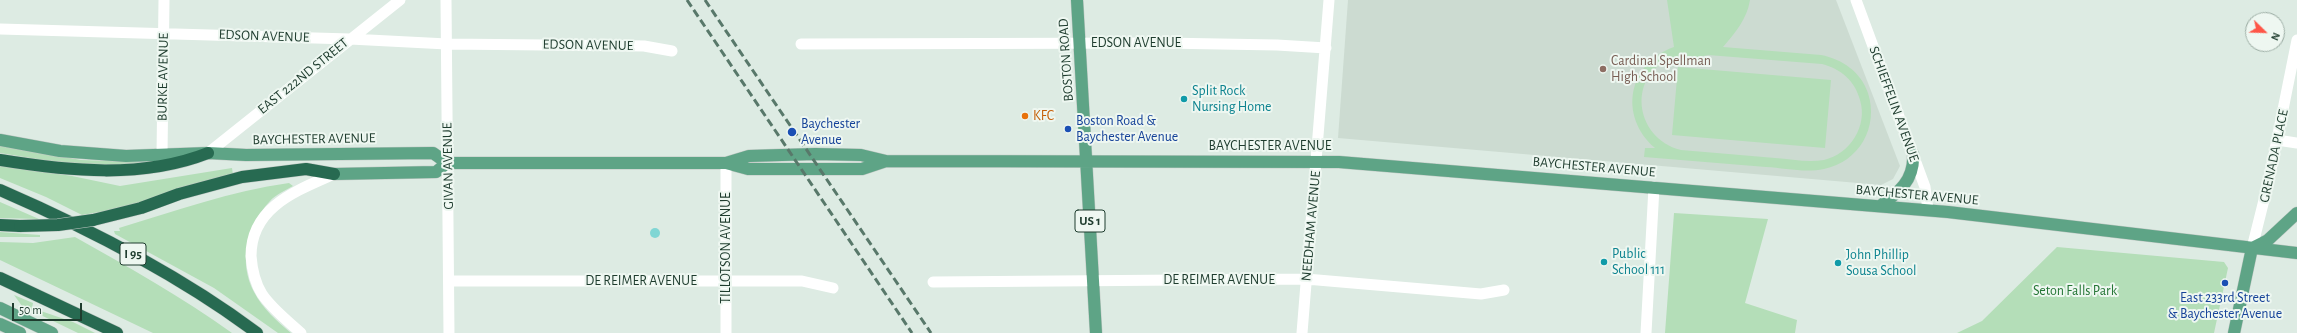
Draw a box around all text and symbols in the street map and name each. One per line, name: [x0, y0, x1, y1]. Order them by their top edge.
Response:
north arrow: [2245, 12, 2285, 52]
street label: BOSTON ROAD: [1055, 18, 1077, 102]
street label: EDSON AVENUE: [218, 26, 310, 46]
text: N: [2269, 31, 2282, 42]
street label: BURKE AVENUE: [154, 33, 172, 121]
street label: EAST 222ND STREET: [254, 34, 352, 118]
street label: EDSON AVENUE: [1091, 35, 1181, 51]
street label: EDSON AVENUE: [543, 36, 633, 54]
street label: SCHIEFFELIN AVENUE: [1865, 44, 1923, 164]
place label: Cardinal Spellman High School: [1611, 53, 1711, 86]
marker: Cardinal Spellman High School: [1598, 64, 1608, 74]
place label: Split Rock Nursing Home: [1192, 83, 1272, 116]
marker: Split Rock Nursing Home: [1179, 94, 1189, 104]
place label: KFC: [1033, 108, 1054, 124]
street label: GRENADA PLACE: [2256, 108, 2292, 204]
marker: KFC: [1020, 111, 1030, 121]
place label: Boston Road & Baychester Avenue: [1076, 113, 1178, 146]
place label: Baychester Avenue: [801, 116, 860, 148]
street label: GIVAN AVENUE: [439, 122, 457, 210]
marker: Boston Road & Baychester Avenue: [1063, 124, 1073, 134]
marker: Baychester Avenue: [786, 126, 798, 138]
street label: BAYCHESTER AVENUE: [252, 130, 376, 148]
street label: BAYCHESTER AVENUE: [1208, 138, 1332, 154]
street label: BAYCHESTER AVENUE: [1532, 153, 1656, 181]
street label: NEEDHAM AVENUE: [1298, 170, 1324, 282]
street label: BAYCHESTER AVENUE: [1855, 181, 1979, 209]
street label: TILLOTSON AVENUE: [718, 192, 734, 304]
road number: US 1: [1075, 210, 1105, 232]
road number: I 95: [120, 243, 146, 265]
place label: Public School 111: [1612, 246, 1665, 278]
place label: John Phillip Sousa School: [1846, 247, 1917, 280]
marker: Public School 111: [1599, 257, 1609, 267]
marker: John Phillip Sousa School: [1833, 258, 1843, 268]
street label: DE REIMER AVENUE: [1163, 272, 1275, 288]
street label: DE REIMER AVENUE: [585, 273, 697, 289]
marker: East 233rd Street & Baychester Avenue: [2220, 278, 2230, 288]
park label: Seton Falls Park: [2033, 283, 2117, 299]
place label: East 233rd Street & Baychester Avenue: [2168, 290, 2282, 322]
scale bar: [14, 295, 84, 321]
text: 50 m: [19, 304, 42, 316]

